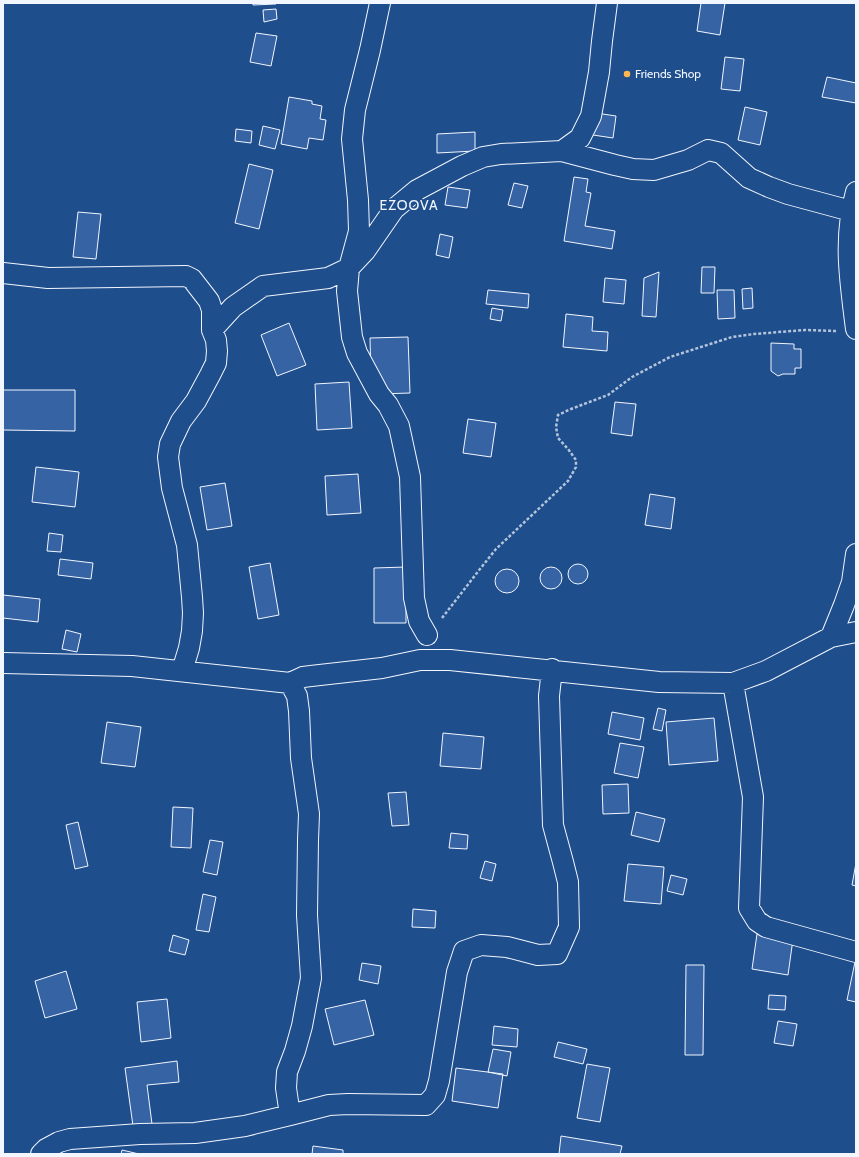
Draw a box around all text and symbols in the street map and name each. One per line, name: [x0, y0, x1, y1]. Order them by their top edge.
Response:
place label: Friends Shop: [635, 66, 701, 81]
marker: Friends Shop: [622, 69, 632, 79]
district label: EZOOVA: [379, 196, 439, 214]

